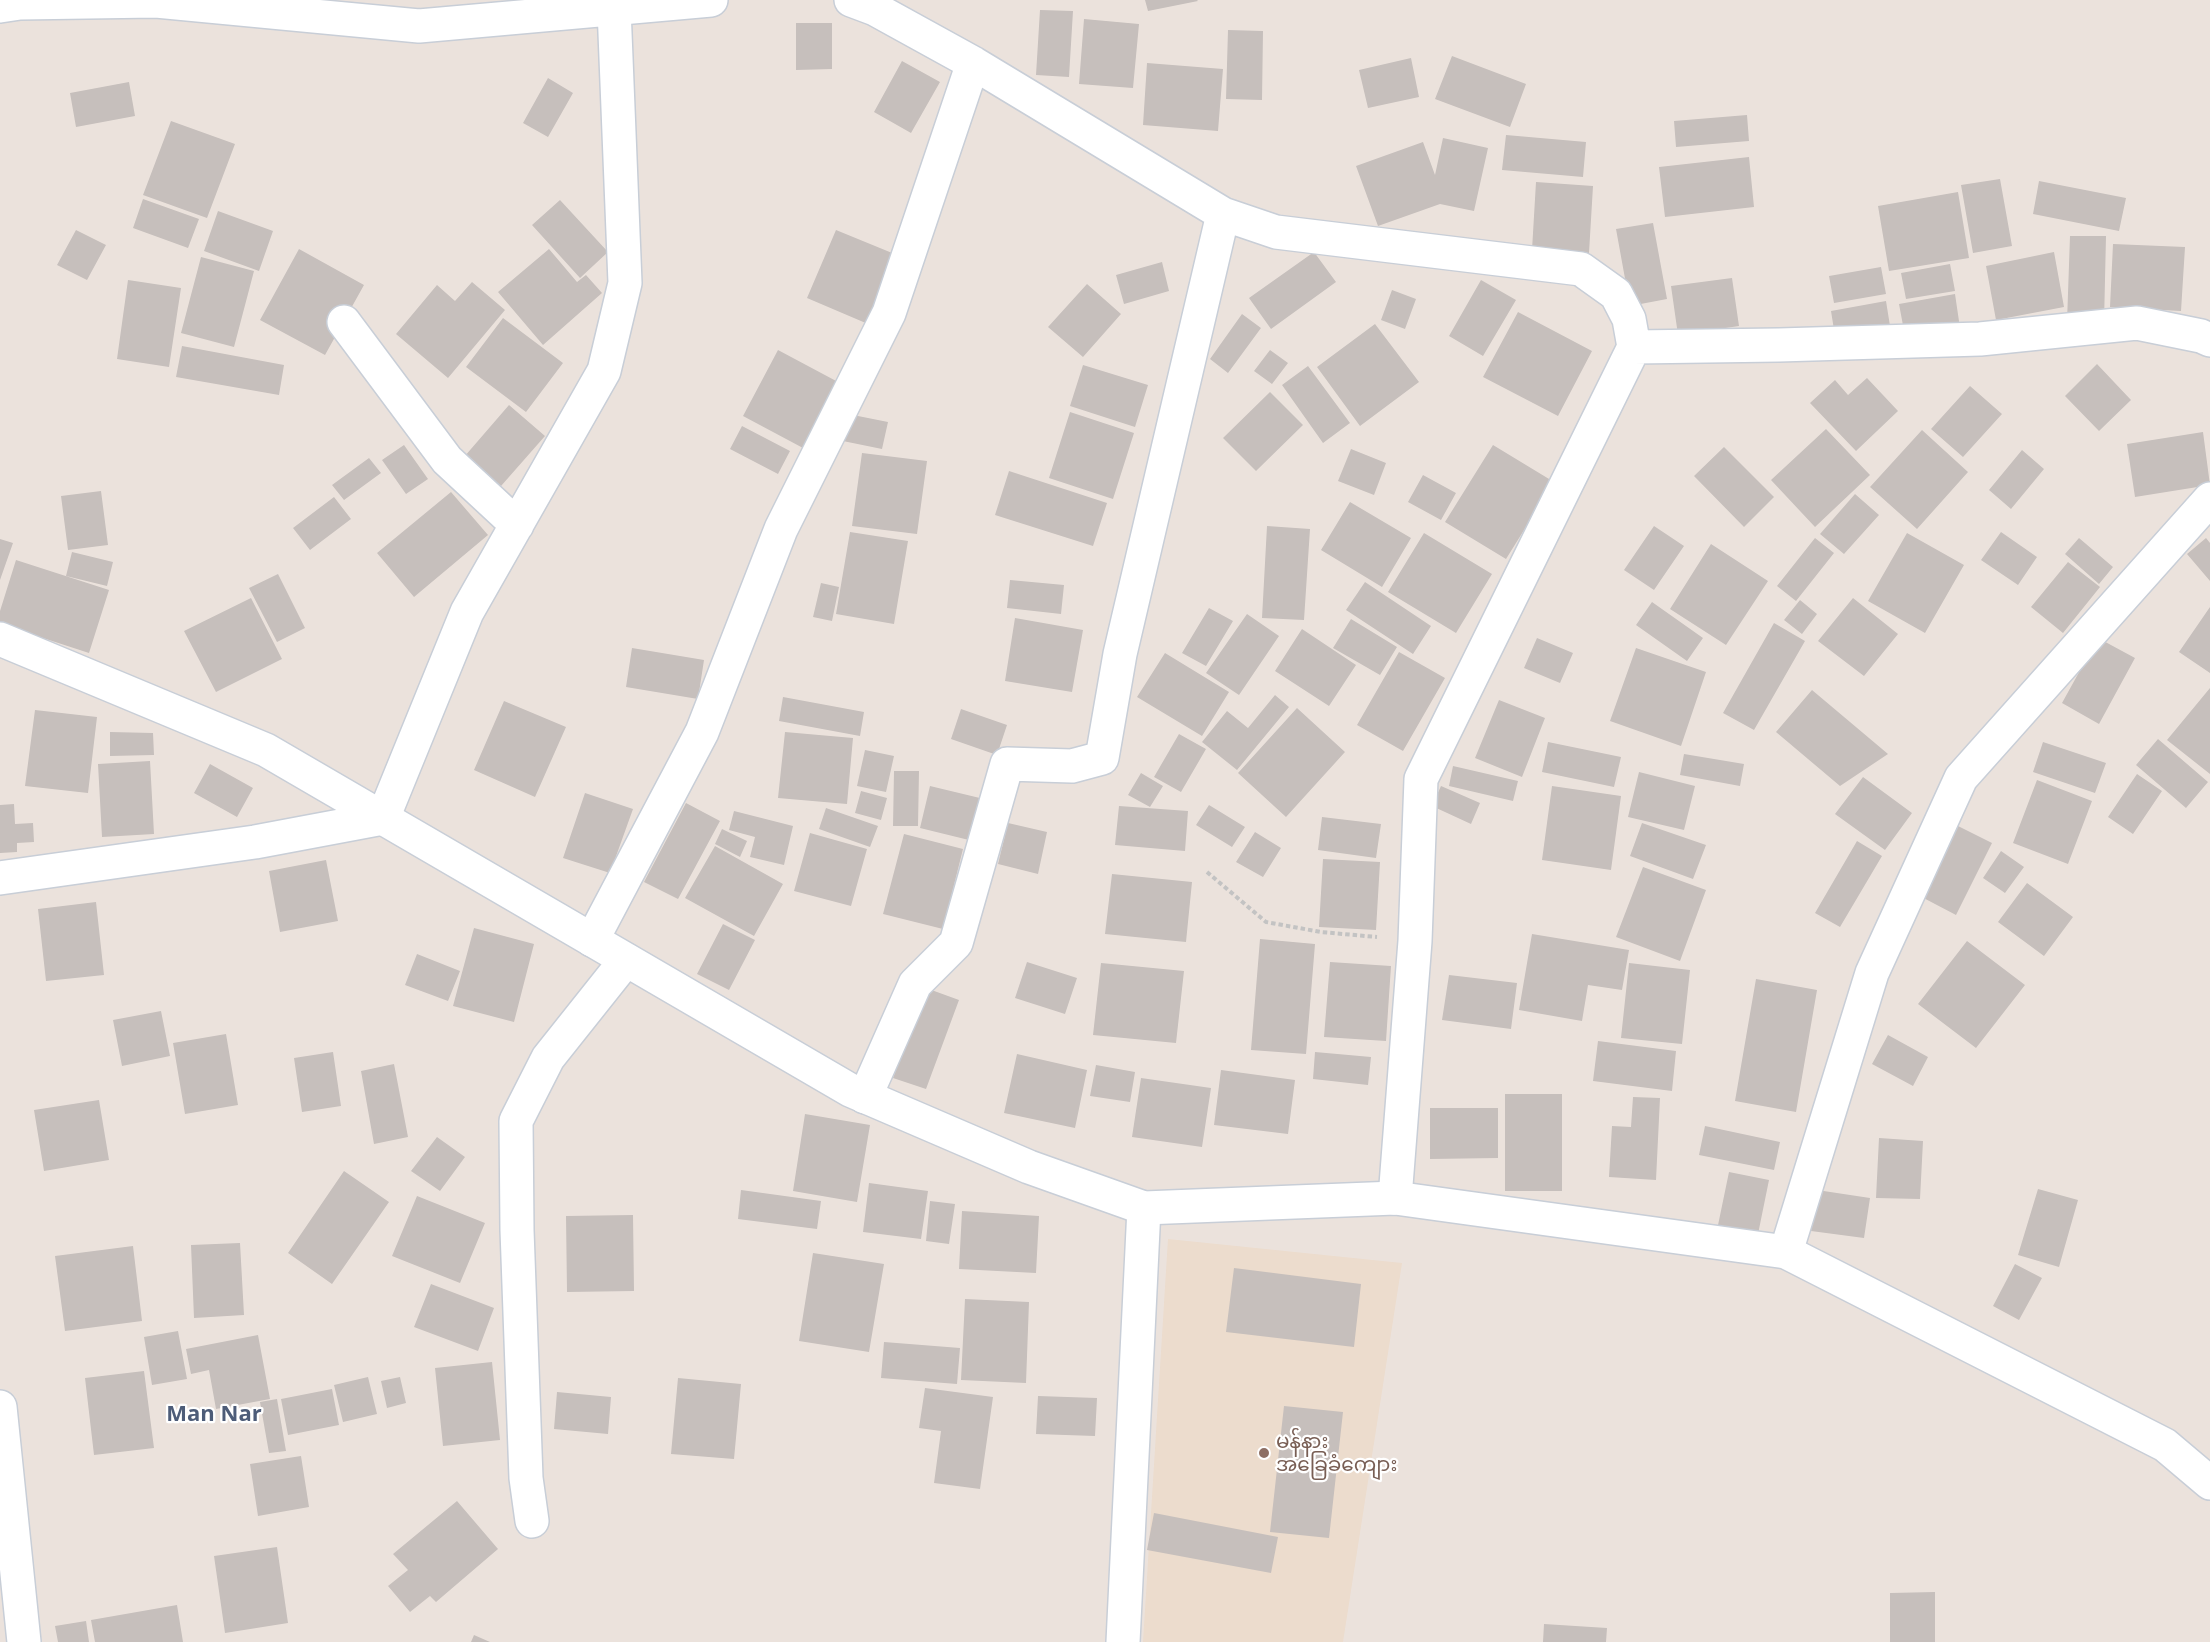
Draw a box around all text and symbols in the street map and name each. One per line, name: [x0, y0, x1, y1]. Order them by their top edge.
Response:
district label: Man Nar: [166, 1402, 262, 1428]
place label: မန်နား အခြေခံကျေား: [1276, 1430, 1397, 1477]
marker: မန်နား အခြေခံကျေား: [1257, 1446, 1271, 1460]

